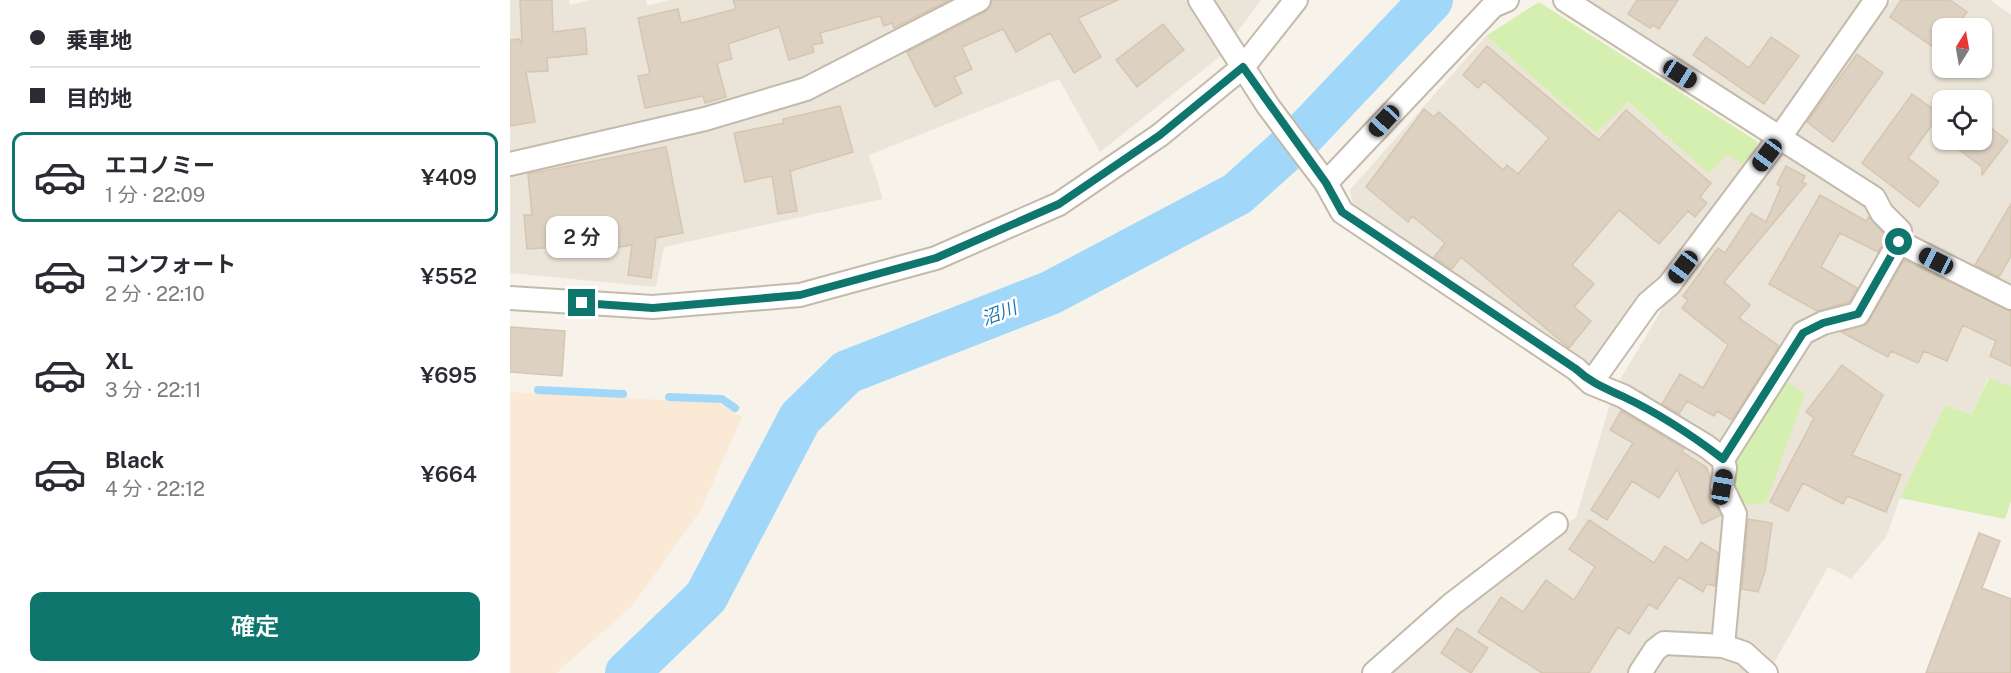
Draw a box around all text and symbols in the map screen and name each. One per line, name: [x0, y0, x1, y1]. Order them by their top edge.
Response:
north arrow: [1932, 18, 1992, 78]
map controls: [1932, 18, 1992, 150]
text: 乗車地: [66, 27, 132, 53]
car: [1660, 57, 1700, 91]
text: 目的地: [66, 85, 132, 111]
button: locate: [1932, 90, 1992, 150]
car: [1365, 102, 1403, 140]
car: [1749, 135, 1785, 175]
icon: car: [33, 150, 87, 204]
text: エコノミー: [105, 152, 215, 178]
text: ¥409: [421, 164, 477, 190]
text: 1 分 · 22:09: [105, 183, 205, 207]
callout: 2 分: [546, 216, 618, 258]
text: 2 分: [563, 225, 601, 249]
route start: [1885, 228, 1912, 255]
car: [1916, 245, 1956, 277]
car: [1665, 247, 1701, 287]
icon: car: [33, 249, 87, 303]
text: コンフォート: [105, 251, 236, 277]
text: ¥552: [420, 263, 477, 289]
text: 2 分 · 22:10: [105, 282, 205, 306]
route end: [568, 289, 595, 316]
water label: 沼川: [978, 296, 1021, 329]
icon: car: [33, 348, 87, 402]
text: XL: [105, 348, 133, 374]
text: ¥695: [420, 362, 477, 388]
text: 3 分 · 22:11: [105, 378, 201, 402]
icon: car: [33, 447, 87, 501]
text: Black: [105, 447, 164, 473]
text: ¥664: [421, 461, 477, 487]
car: [1710, 468, 1734, 506]
text: 4 分 · 22:12: [105, 477, 205, 501]
button: 確定: [30, 592, 480, 661]

